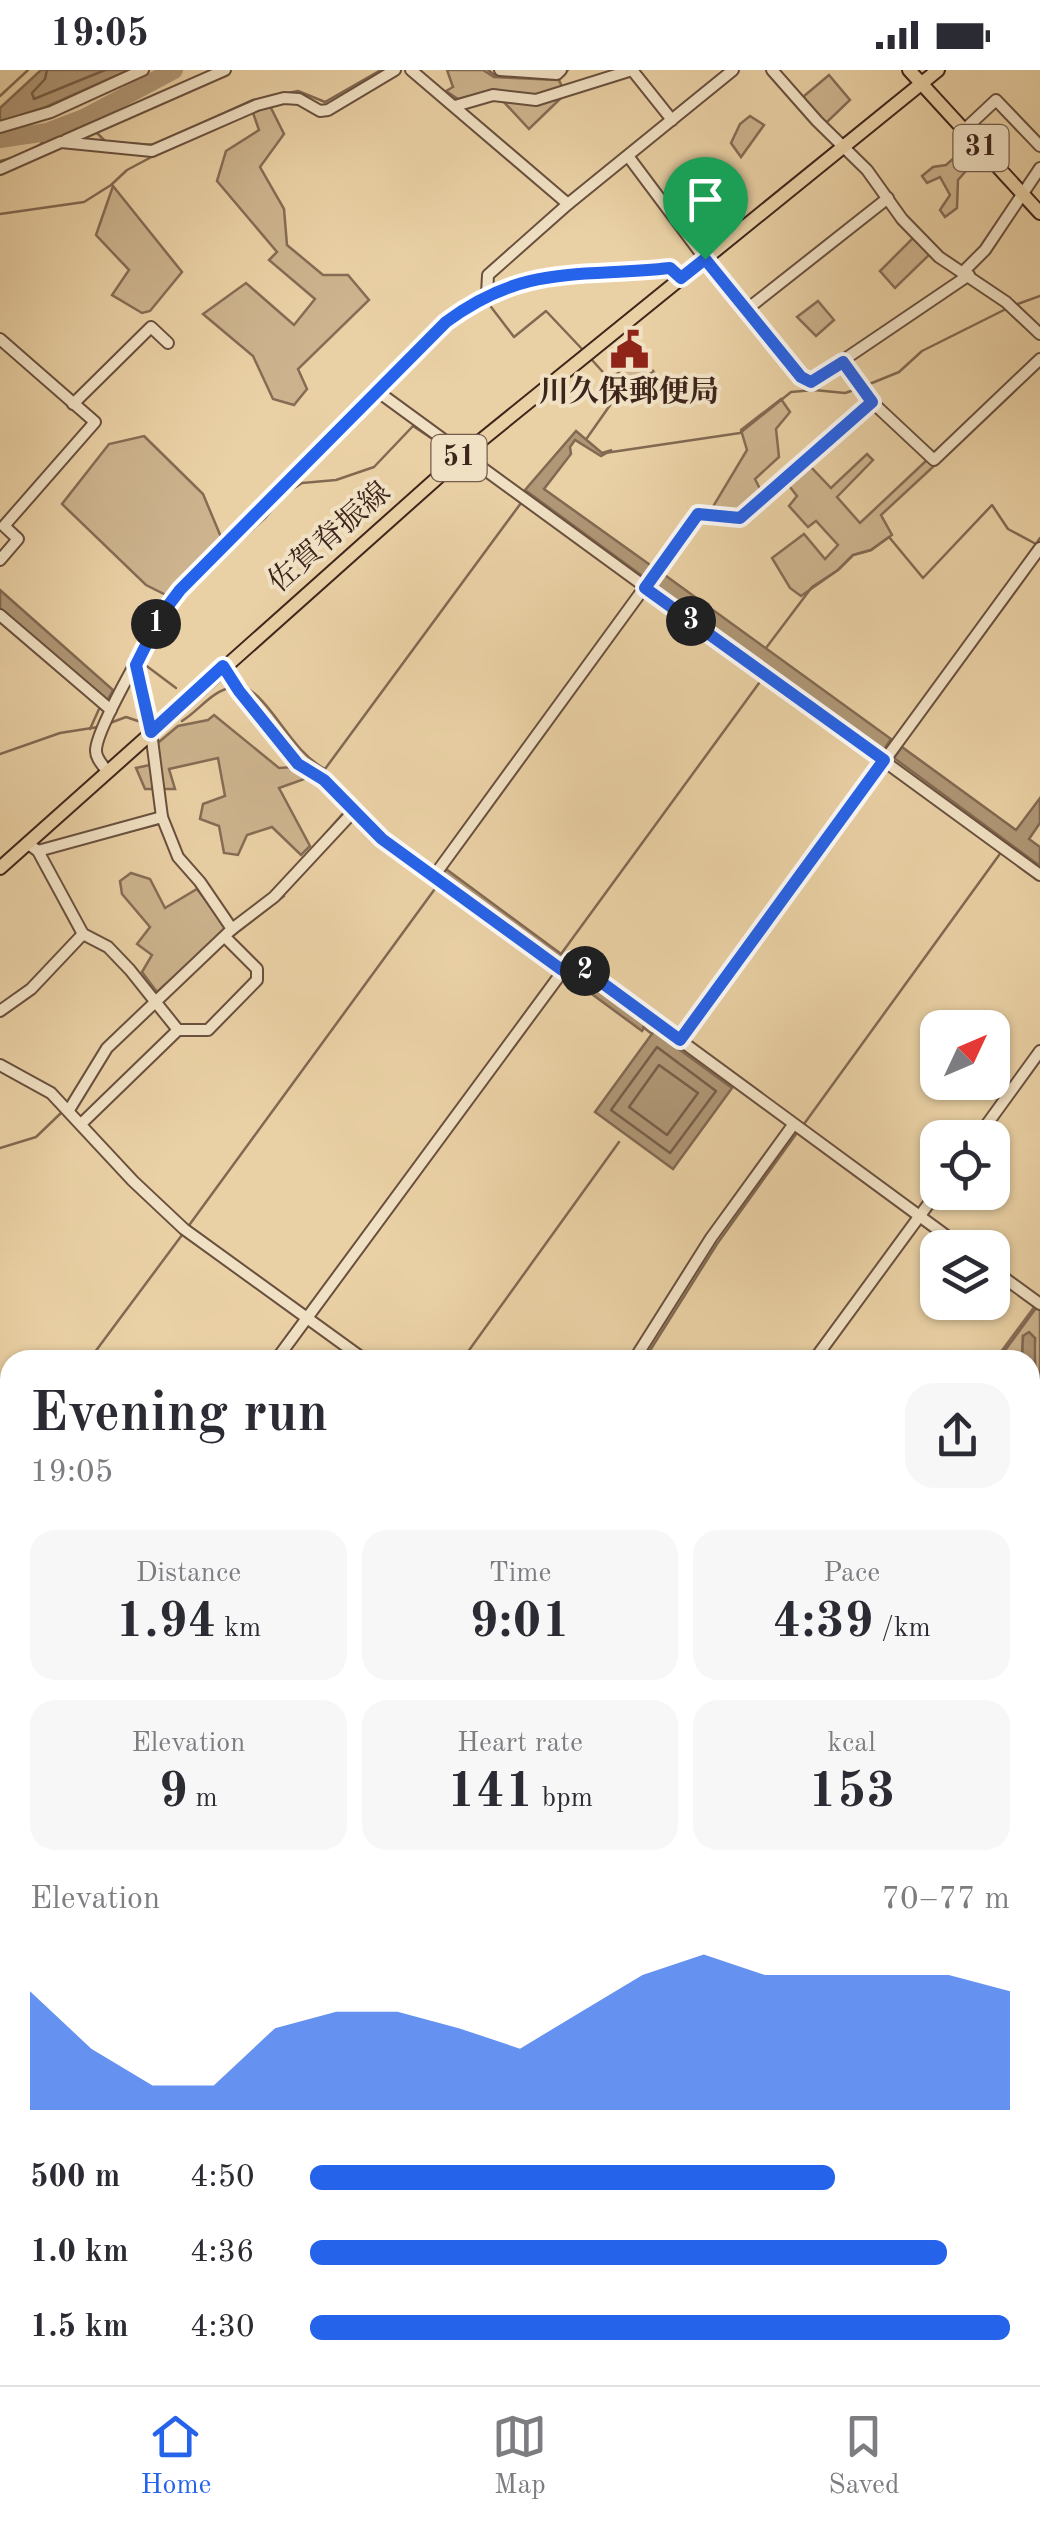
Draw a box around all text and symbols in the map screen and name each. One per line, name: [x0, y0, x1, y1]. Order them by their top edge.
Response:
text: 19:05: [50, 16, 149, 54]
road number: 31: [954, 125, 1008, 171]
pin: [663, 157, 748, 260]
icon: arrive: [678, 172, 733, 227]
public building icon: 川久保郵便局: [608, 328, 650, 370]
place label: 川久保郵便局: [539, 375, 719, 408]
road number: 51: [432, 435, 486, 481]
street label: 佐賀脊振線: [262, 475, 396, 599]
pin: 3: [666, 596, 716, 646]
pin: 1: [131, 599, 181, 649]
text: 3: [683, 607, 699, 635]
text: 1: [148, 610, 164, 638]
pin: 2: [560, 946, 610, 996]
text: 2: [577, 957, 593, 985]
north arrow: [920, 1010, 1010, 1100]
map controls: [920, 1010, 1010, 1320]
button: locate: [920, 1120, 1010, 1210]
button: layers: [920, 1230, 1010, 1320]
button: share: [905, 1383, 1010, 1488]
text: Evening run: [30, 1388, 328, 1443]
text: 19:05: [30, 1457, 113, 1489]
text: Distance: [136, 1560, 241, 1588]
text: Time: [489, 1560, 551, 1588]
text: Pace: [823, 1560, 880, 1588]
text: 1.94: [116, 1598, 217, 1648]
text: 9:01: [469, 1598, 570, 1648]
text: 4:39: [773, 1598, 874, 1648]
text: km: [217, 1615, 261, 1643]
text: /km: [874, 1615, 931, 1643]
text: Elevation: [131, 1730, 245, 1758]
text: Heart rate: [457, 1730, 583, 1758]
text: kcal: [828, 1730, 876, 1758]
text: 9: [159, 1768, 188, 1818]
text: 141: [447, 1768, 534, 1818]
text: 153: [808, 1768, 895, 1818]
text: m: [188, 1785, 218, 1813]
text: bpm: [534, 1785, 593, 1813]
text: Elevation: [30, 1884, 160, 1916]
text: 70–77 m: [882, 1884, 1010, 1916]
text: 500 m: [30, 2162, 120, 2194]
text: 4:50: [190, 2162, 255, 2194]
text: 1.0 km: [30, 2237, 129, 2269]
text: 4:36: [190, 2237, 255, 2269]
text: 1.5 km: [30, 2312, 129, 2344]
text: 4:30: [190, 2312, 255, 2344]
tab: Home: [140, 2409, 212, 2504]
tab: Map: [492, 2409, 547, 2504]
tab: Saved: [828, 2409, 900, 2504]

